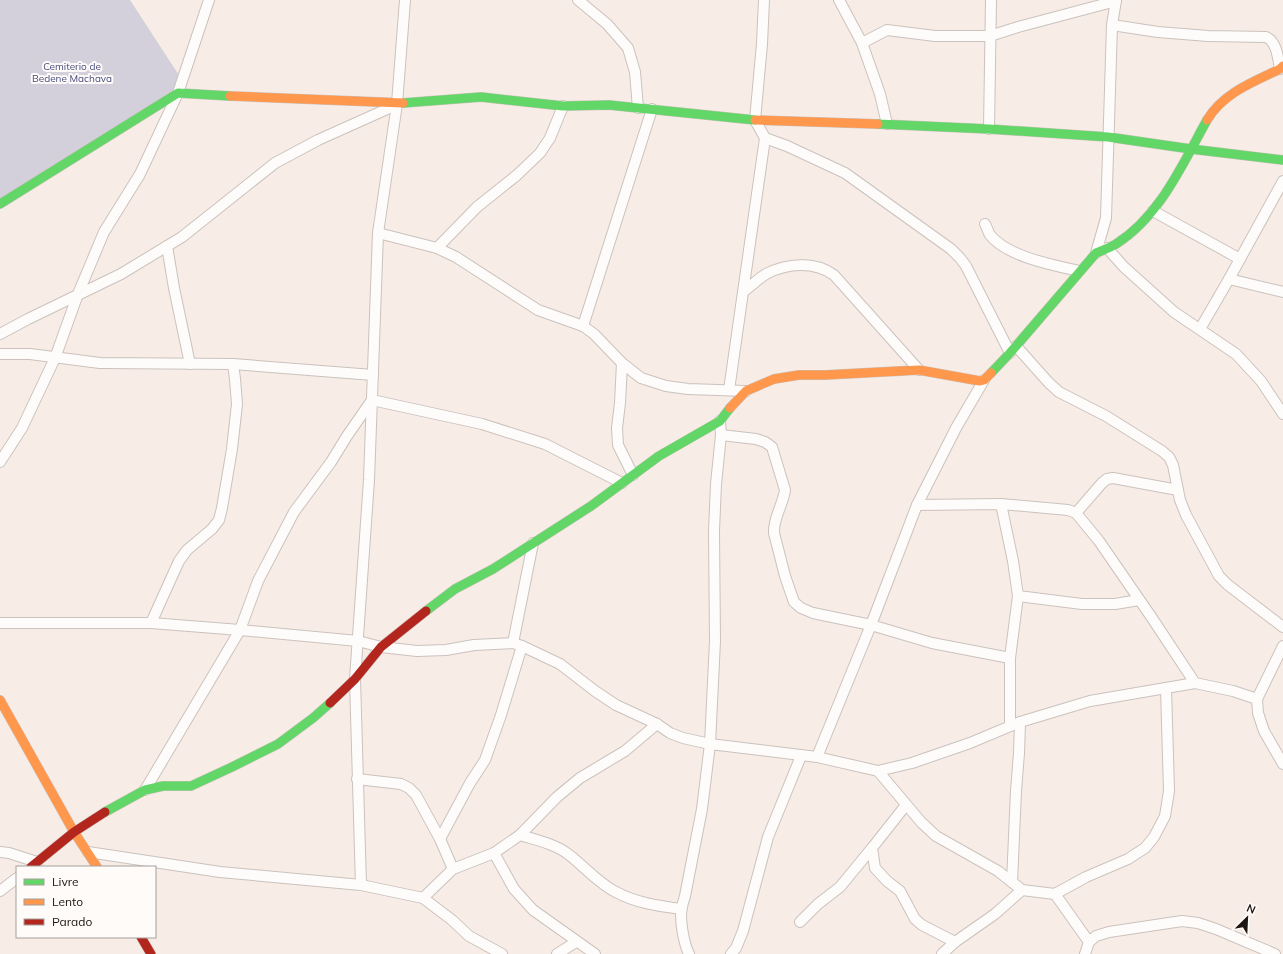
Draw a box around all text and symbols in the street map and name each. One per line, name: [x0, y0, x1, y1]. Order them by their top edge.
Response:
park label: Cemiterio de Bedene Machava: [32, 60, 112, 85]
legend: [16, 866, 156, 938]
text: Livre: [52, 874, 79, 889]
text: Lento: [52, 894, 83, 909]
north arrow: [1227, 898, 1267, 938]
text: N: [1244, 901, 1258, 917]
text: Parado: [52, 914, 92, 929]

